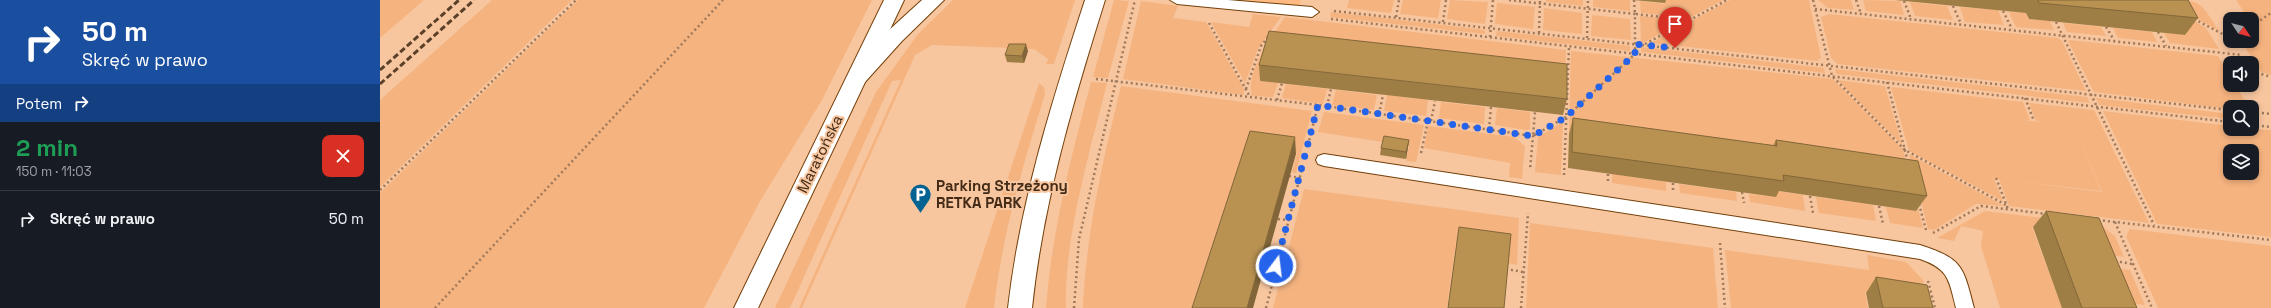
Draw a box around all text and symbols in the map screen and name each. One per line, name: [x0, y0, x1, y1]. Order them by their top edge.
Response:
pin: [1658, 7.0, 1692, 48]
north arrow: [2223, 12, 2259, 48]
map controls: [2223, 12, 2259, 180]
text: 50 m: [82, 13, 148, 49]
icon: arrive: [1664, 13, 1686, 35]
icon: right: [16, 16, 68, 68]
text: Skręć w prawo: [82, 48, 208, 71]
button: sound: [2223, 56, 2259, 92]
icon: right: [70, 92, 92, 114]
text: Potem: [16, 94, 62, 113]
button: search: [2223, 100, 2259, 136]
street label: Maratońska: [792, 111, 847, 196]
text: 2 min: [16, 132, 78, 163]
button: close: [322, 135, 364, 177]
button: layers: [2223, 144, 2259, 180]
text: 150 m · 11:03: [16, 163, 92, 180]
place label: Parking Strzeżony RETKA PARK: [936, 176, 1068, 212]
parking icon: Parking Strzeżony RETKA PARK: [907, 182, 933, 215]
icon: right: [16, 208, 38, 230]
text: Skręć w prawo: [50, 209, 155, 228]
text: 50 m: [329, 209, 364, 228]
position arrow: [1255, 245, 1297, 287]

